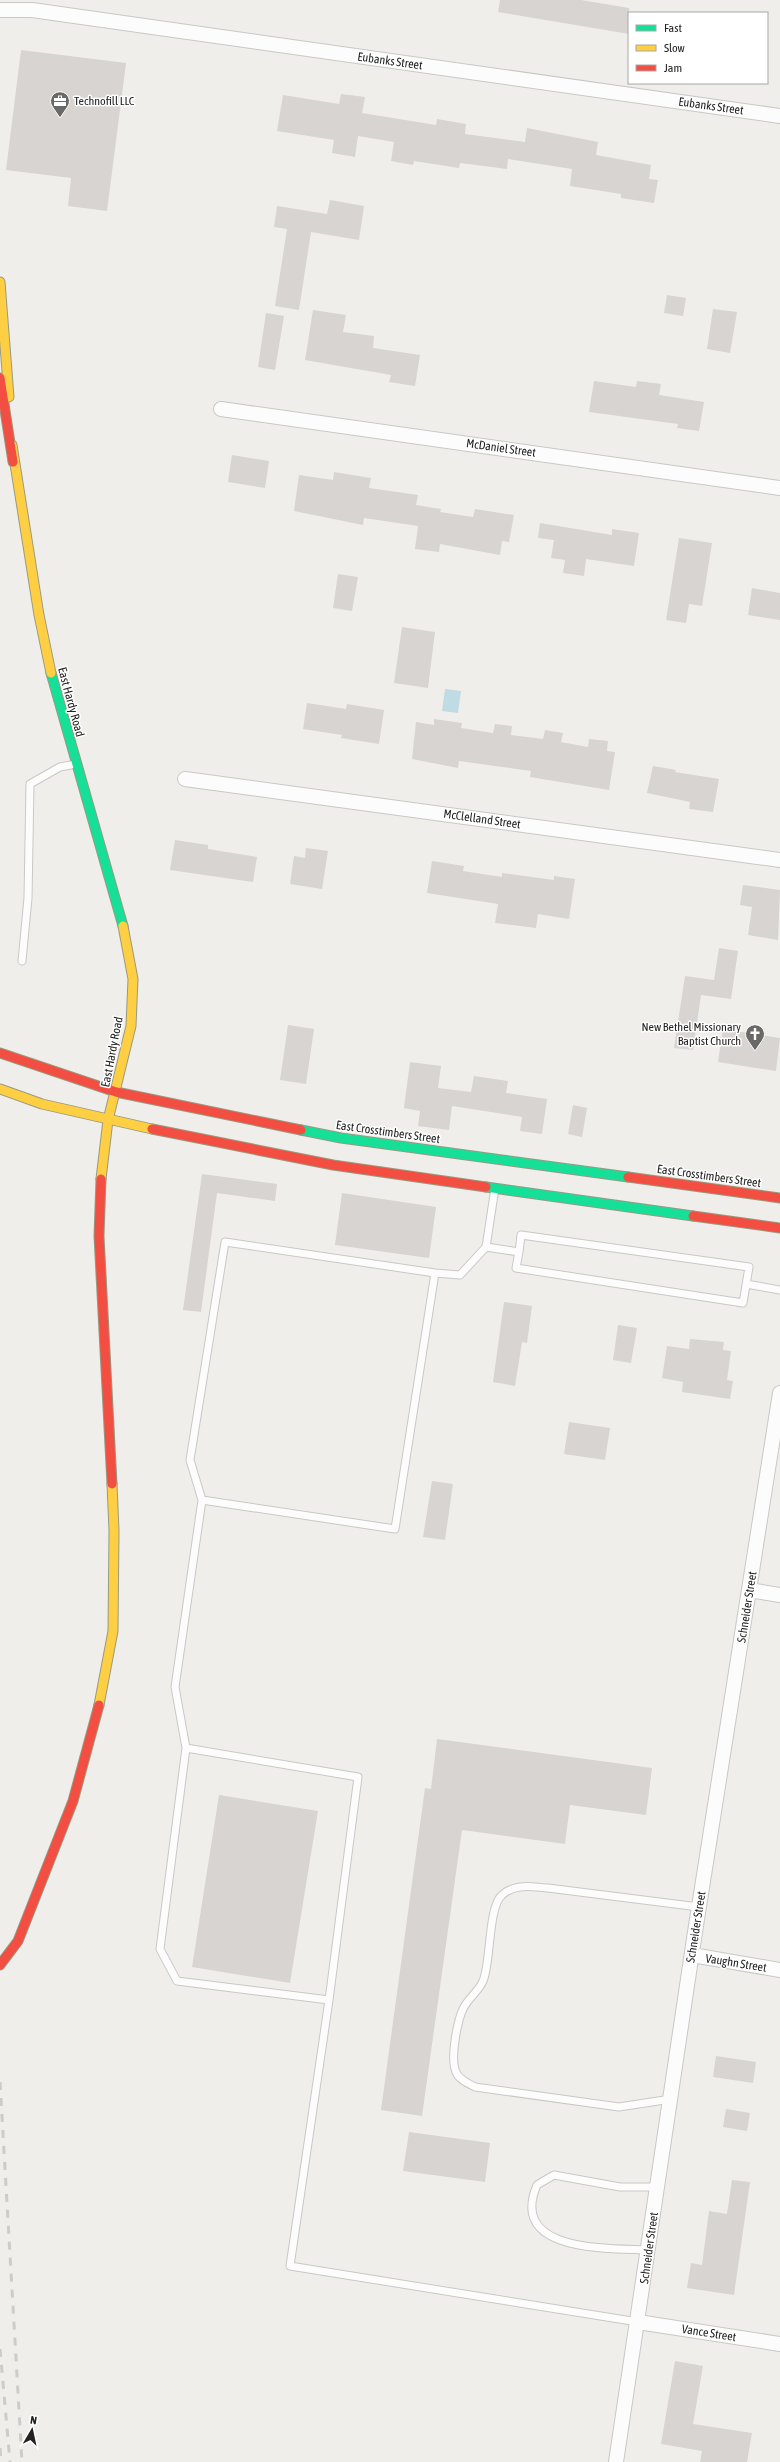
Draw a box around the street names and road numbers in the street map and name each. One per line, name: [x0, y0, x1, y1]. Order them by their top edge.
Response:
street label: Eubanks Street: [357, 50, 424, 73]
street label: Eubanks Street: [678, 95, 745, 118]
street label: McDaniel Street: [465, 436, 537, 460]
street label: East Hardy Road: [55, 666, 87, 738]
street label: McClelland Street: [442, 807, 522, 831]
street label: East Hardy Road: [98, 1016, 126, 1088]
street label: East Crosstimbers Street: [335, 1118, 441, 1146]
street label: East Crosstimbers Street: [656, 1162, 762, 1190]
street label: Schneider Street: [734, 1570, 760, 1644]
street label: Schneider Street: [683, 1890, 709, 1964]
street label: Vaughn Street: [704, 1951, 768, 1975]
street label: Schneider Street: [637, 2211, 661, 2285]
street label: Vance Street: [681, 2322, 738, 2344]

